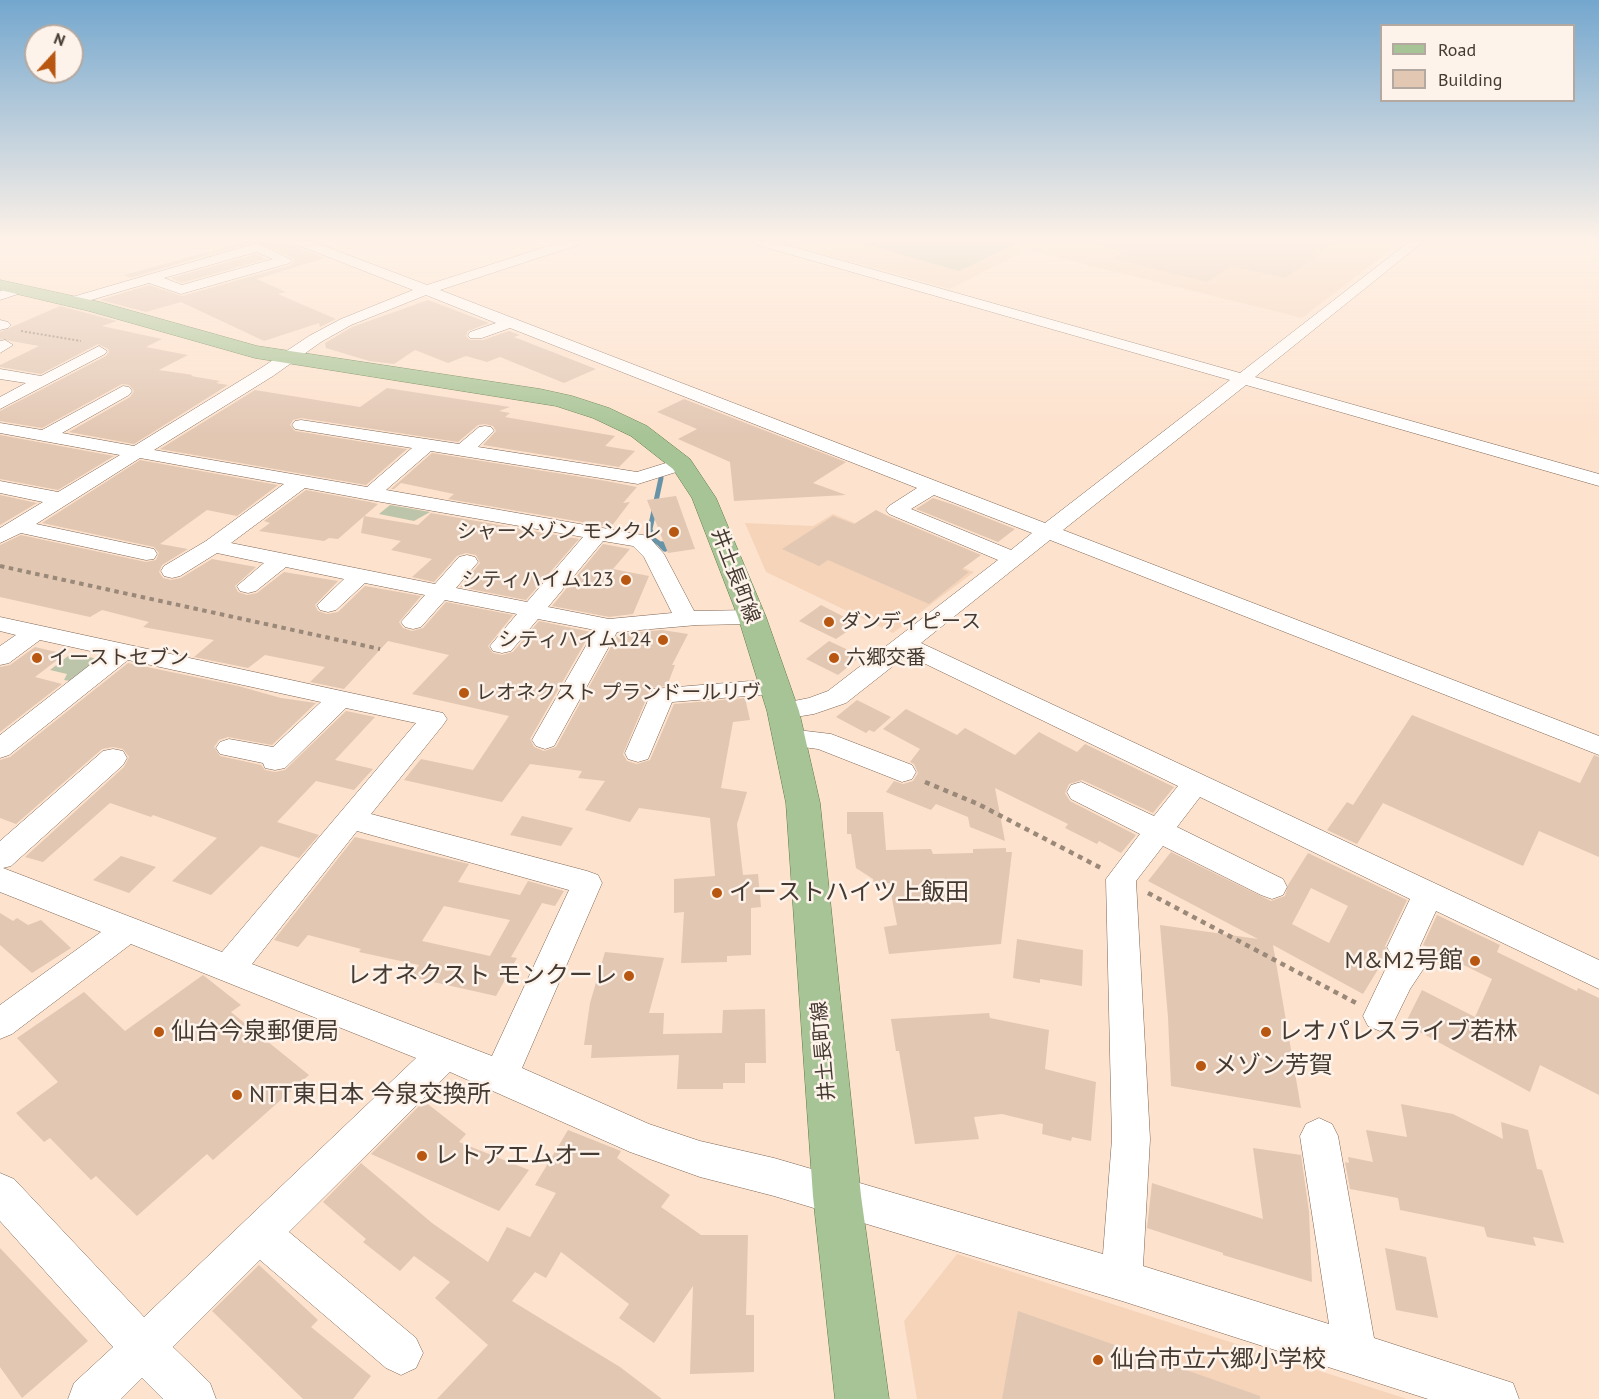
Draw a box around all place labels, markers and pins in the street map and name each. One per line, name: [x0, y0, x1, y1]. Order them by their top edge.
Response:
place label: シャーメゾン モンクレ: [457, 520, 662, 544]
marker: シャーメゾン モンクレ: [667, 525, 681, 539]
place label: シティハイム123: [461, 568, 614, 592]
marker: シティハイム123: [619, 573, 633, 587]
place label: ダンディピース: [841, 610, 981, 634]
marker: ダンディピース: [822, 615, 836, 629]
place label: シティハイム124: [498, 628, 651, 652]
marker: シティハイム124: [656, 633, 670, 647]
place label: イーストセブン: [49, 646, 189, 670]
place label: 六郷交番: [846, 646, 926, 670]
marker: イーストセブン: [30, 651, 44, 665]
marker: 六郷交番: [827, 651, 841, 665]
place label: レオネクスト プランドールリヴ: [476, 681, 761, 705]
marker: レオネクスト プランドールリヴ: [457, 686, 471, 700]
place label: イーストハイツ上飯田: [729, 879, 969, 907]
marker: イーストハイツ上飯田: [710, 886, 724, 900]
place label: M&M2号館: [1344, 947, 1463, 975]
marker: M&M2号館: [1468, 954, 1482, 968]
place label: レオネクスト モンクーレ: [347, 962, 617, 990]
marker: レオネクスト モンクーレ: [622, 969, 636, 983]
place label: 仙台今泉郵便局: [171, 1018, 339, 1046]
place label: レオパレスライブ若林: [1278, 1018, 1518, 1046]
marker: 仙台今泉郵便局: [152, 1025, 166, 1039]
marker: レオパレスライブ若林: [1259, 1025, 1273, 1039]
place label: メゾン芳賀: [1213, 1052, 1333, 1080]
marker: メゾン芳賀: [1194, 1059, 1208, 1073]
place label: NTT東日本 今泉交換所: [249, 1081, 491, 1109]
marker: NTT東日本 今泉交換所: [230, 1088, 244, 1102]
place label: レトアエムオー: [434, 1142, 602, 1170]
marker: レトアエムオー: [415, 1149, 429, 1163]
place label: 仙台市立六郷小学校: [1110, 1346, 1326, 1374]
marker: 仙台市立六郷小学校: [1091, 1353, 1105, 1367]

